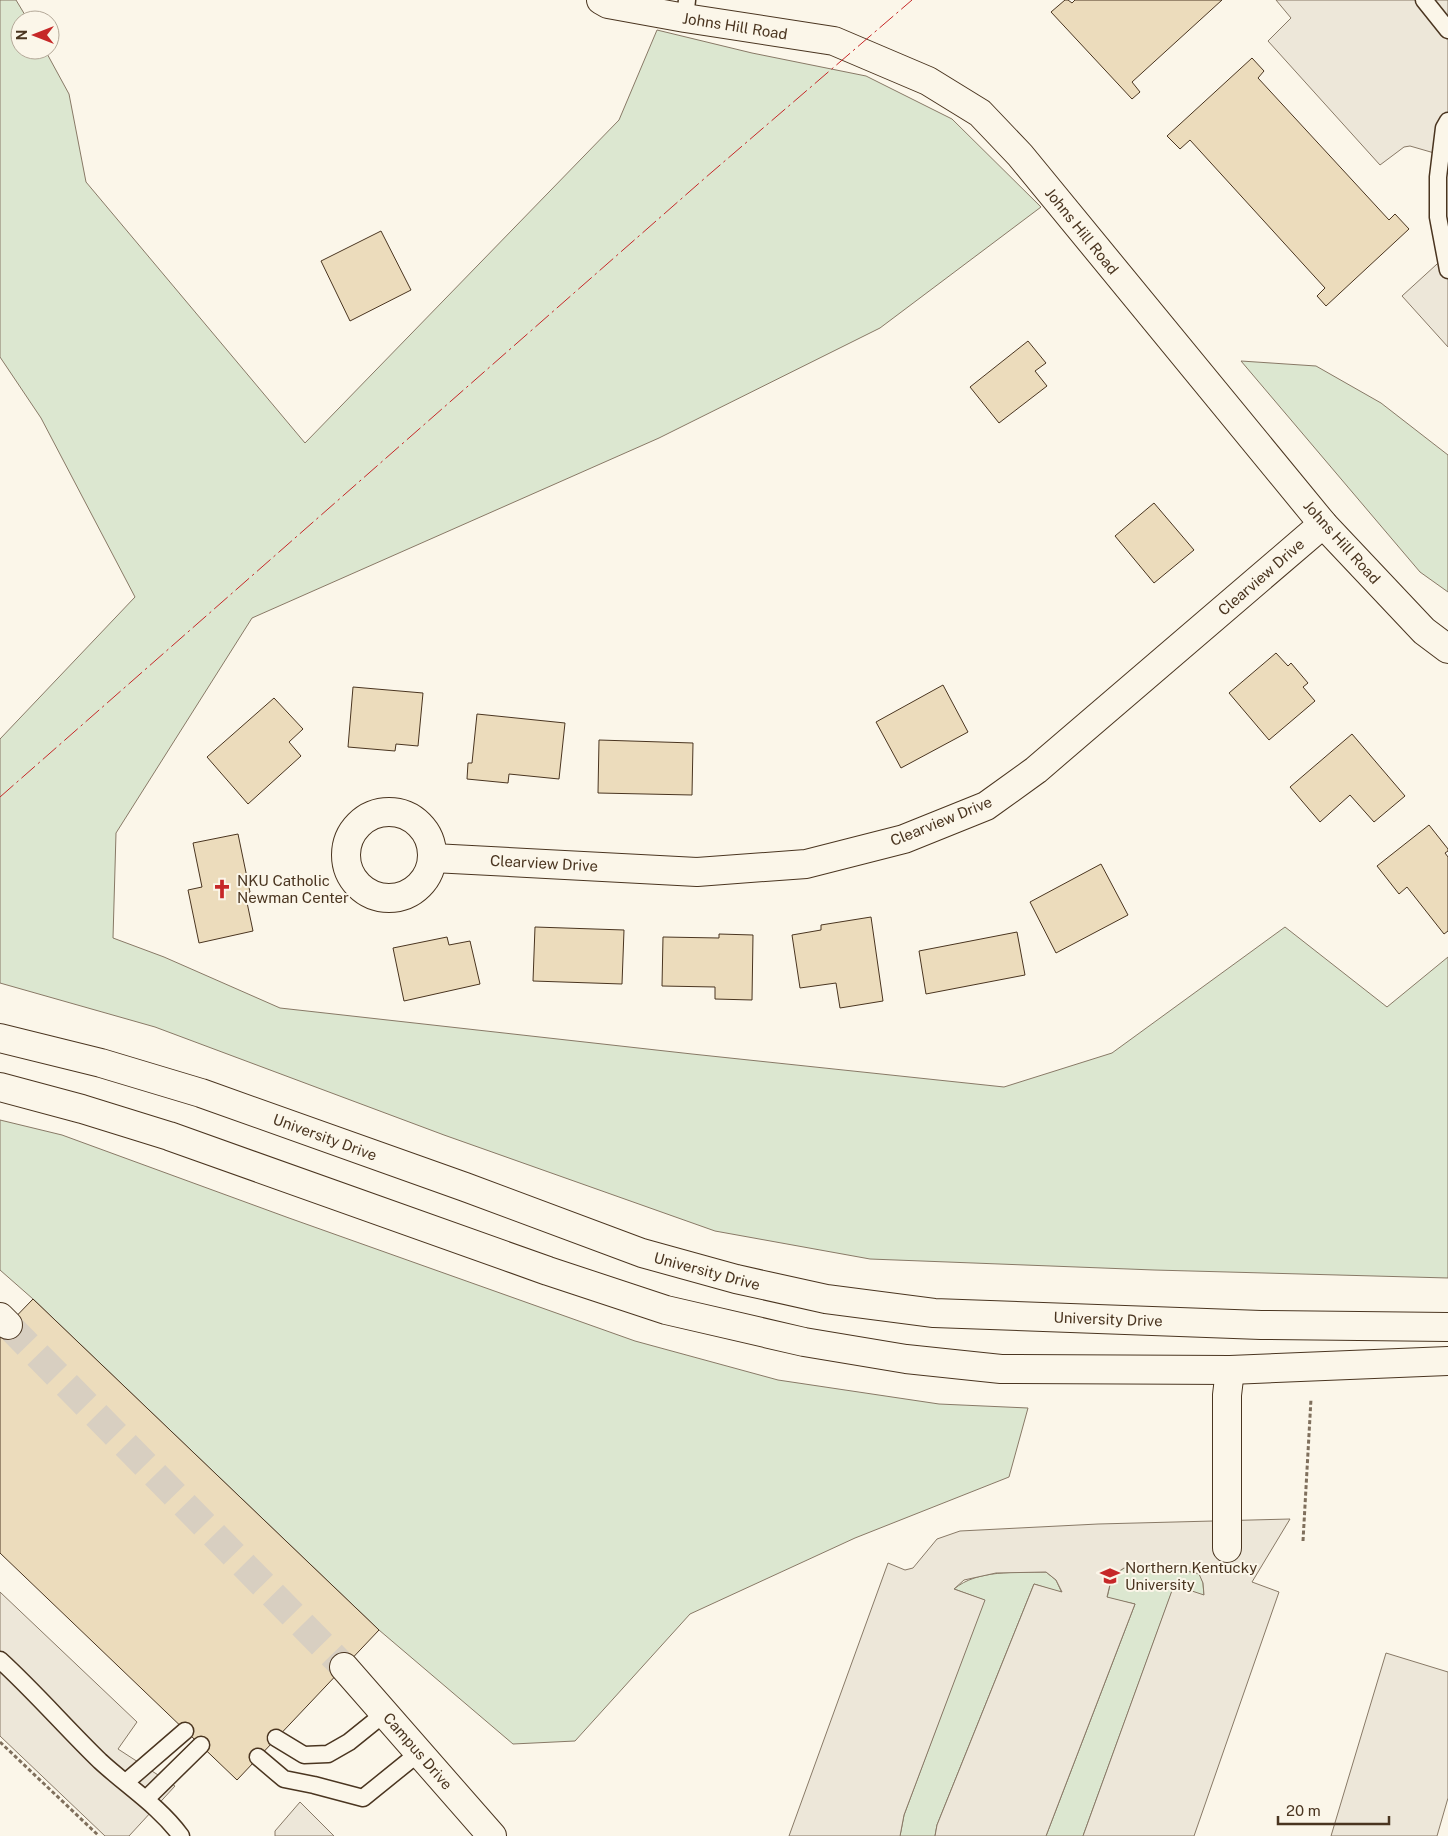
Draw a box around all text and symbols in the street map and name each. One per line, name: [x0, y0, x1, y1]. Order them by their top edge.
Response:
street label: Johns Hill Road: [681, 9, 789, 43]
north arrow: [10, 10, 60, 60]
text: N: [14, 30, 30, 40]
street label: Johns Hill Road: [1042, 184, 1122, 278]
street label: Johns Hill Road: [1300, 497, 1384, 587]
street label: Clearview Drive: [1215, 535, 1307, 619]
street label: Clearview Drive: [888, 793, 994, 849]
street label: Clearview Drive: [490, 852, 598, 874]
place label: NKU Catholic Newman Center: [237, 872, 349, 906]
church icon: NKU Catholic Newman Center: [211, 878, 233, 900]
street label: University Drive: [271, 1110, 379, 1164]
street label: University Drive: [652, 1249, 762, 1293]
street label: University Drive: [1053, 1309, 1163, 1329]
place label: Northern Kentucky University: [1125, 1559, 1257, 1593]
school or university icon: Northern Kentucky University: [1099, 1565, 1121, 1587]
street label: Campus Drive: [380, 1709, 456, 1793]
scale bar: [1278, 1794, 1389, 1826]
text: 20 m: [1286, 1802, 1321, 1819]

